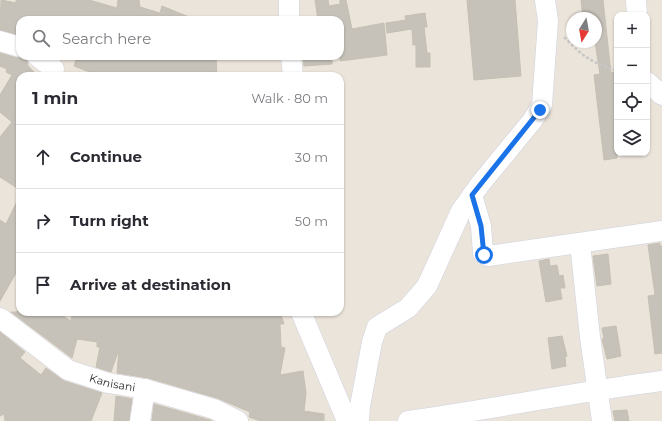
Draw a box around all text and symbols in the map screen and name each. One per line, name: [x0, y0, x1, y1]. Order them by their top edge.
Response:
north arrow: [566, 12, 602, 48]
map controls: [614, 12, 650, 156]
button: +: [614, 12, 650, 48]
search box: [16, 16, 344, 60]
icon: search: [30, 27, 52, 49]
text: Search here: [62, 29, 151, 48]
button: −: [614, 48, 650, 84]
button: locate: [614, 84, 650, 120]
text: 1 min: [32, 88, 78, 108]
text: Walk · 80 m: [251, 90, 328, 106]
route end: [531, 101, 549, 119]
button: layers: [614, 120, 650, 156]
icon: ahead: [32, 146, 54, 168]
text: Continue: [70, 147, 142, 166]
text: 30 m: [295, 149, 328, 165]
icon: right: [32, 210, 54, 232]
text: Turn right: [70, 211, 149, 230]
text: 50 m: [295, 213, 328, 229]
route start: [475, 246, 493, 264]
icon: arrive: [32, 274, 54, 296]
text: Arrive at destination: [70, 275, 231, 294]
street label: Kanisani: [88, 370, 137, 394]

